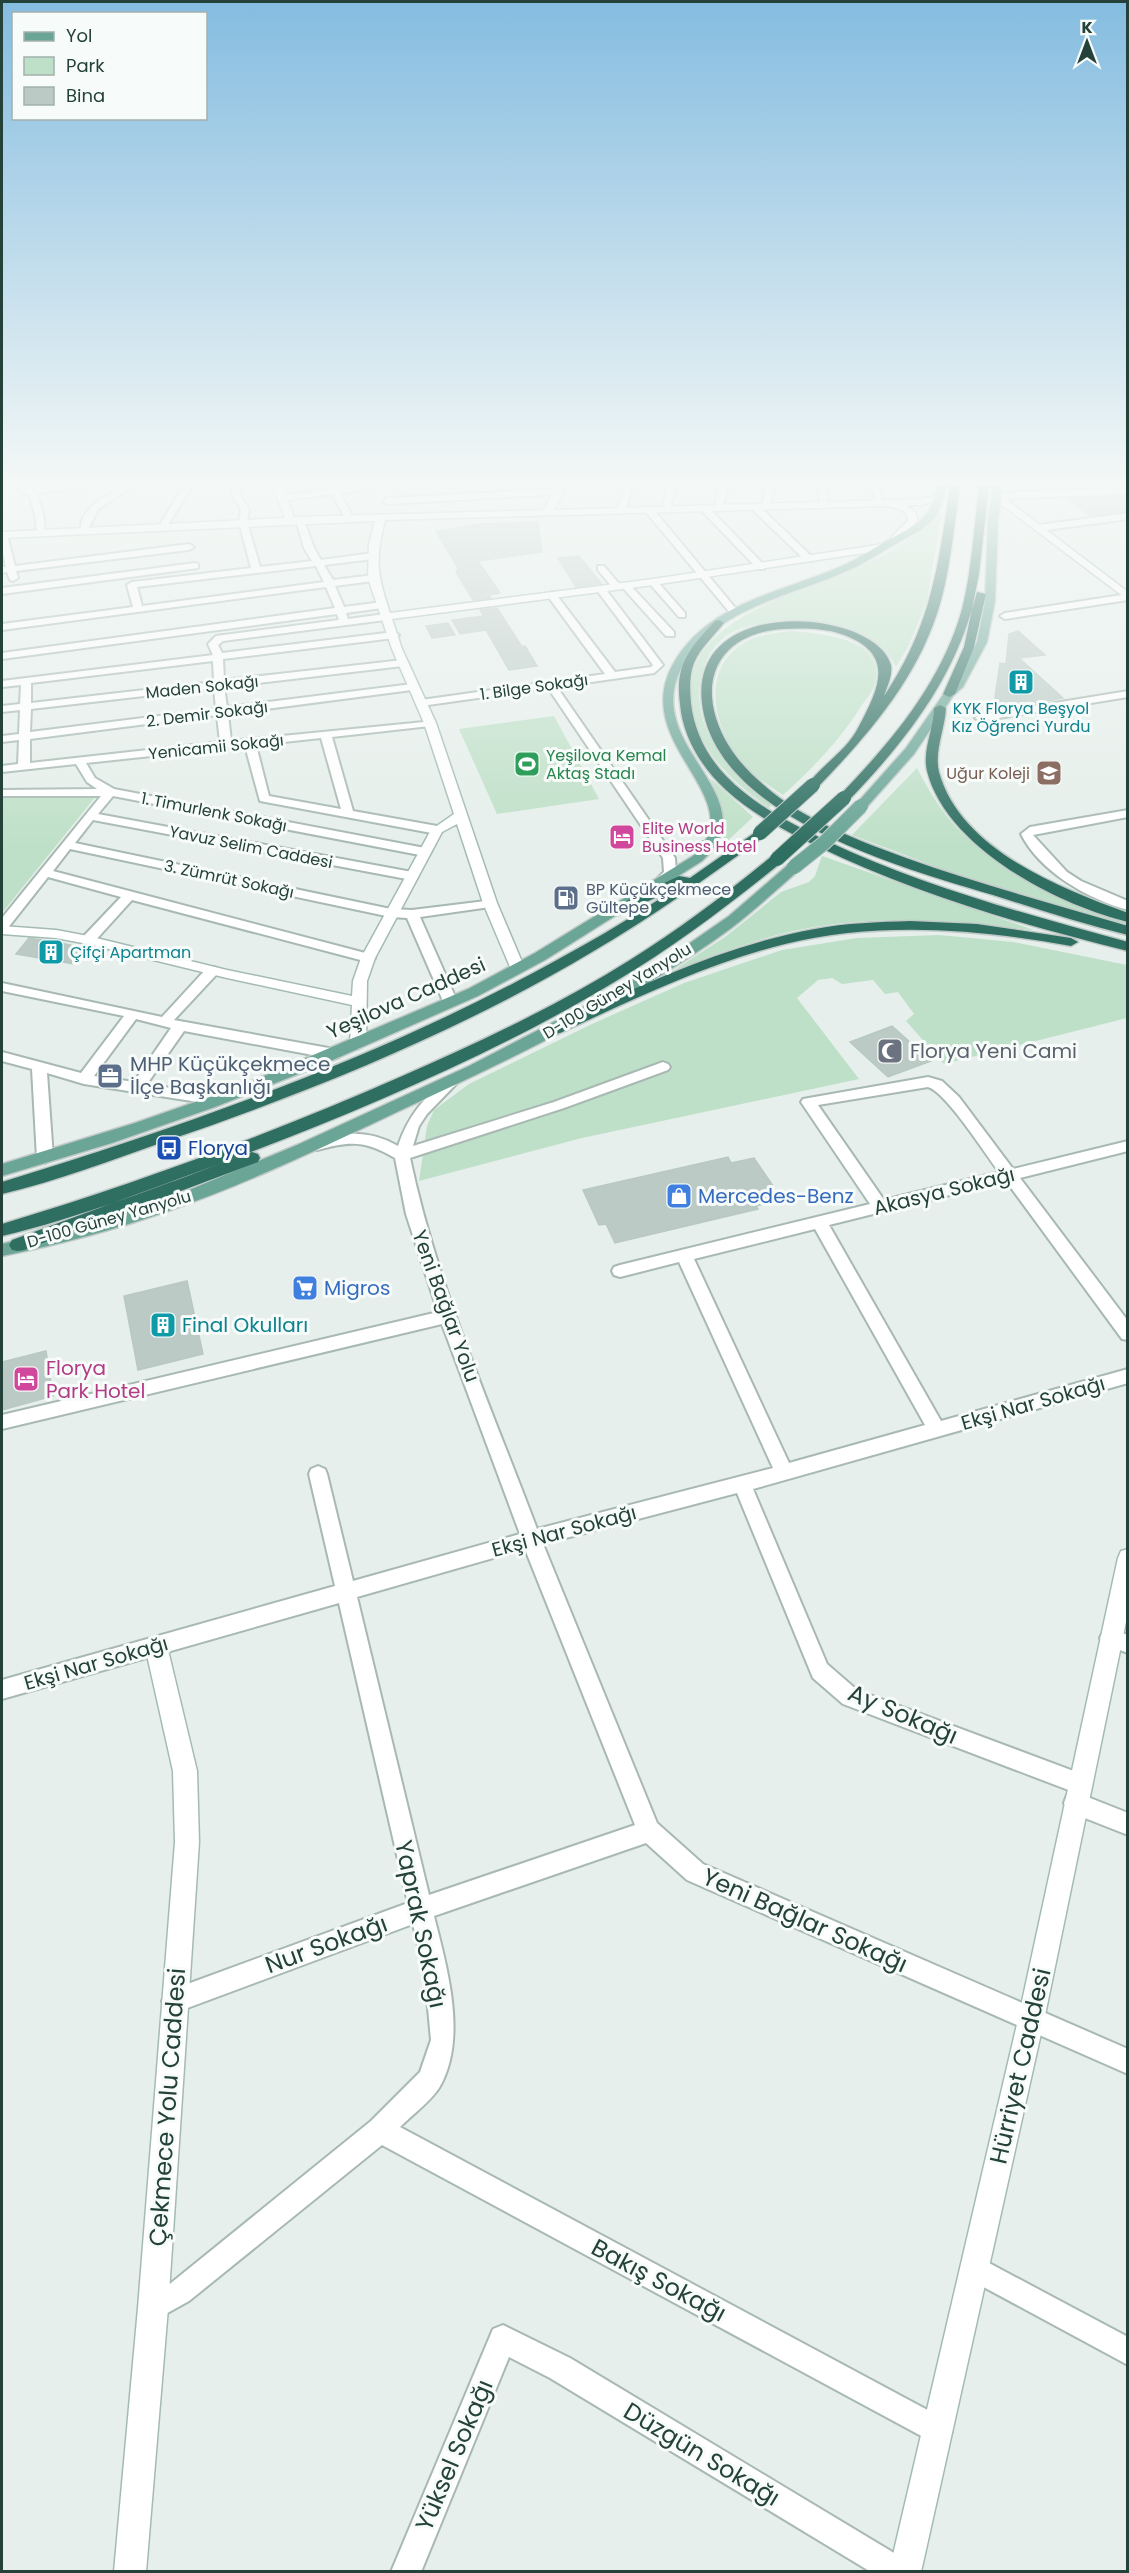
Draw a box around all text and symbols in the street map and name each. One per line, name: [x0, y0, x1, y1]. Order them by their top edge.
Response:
legend: [12, 12, 207, 120]
north arrow: [1057, 12, 1117, 72]
text: K: [1081, 16, 1093, 39]
text: Yol: [66, 23, 92, 48]
text: Park: [66, 53, 105, 78]
text: Bina: [66, 83, 105, 108]
building icon: KYK Florya Beşyol Kız Öğrenci Yurdu: [1006, 667, 1036, 697]
street label: 1. Bilge Sokağı: [478, 668, 590, 706]
street label: Maden Sokağı: [144, 670, 260, 704]
street label: 2. Demir Sokağı: [145, 695, 269, 733]
place label: KYK Florya Beşyol Kız Öğrenci Yurdu: [951, 697, 1091, 738]
street label: Yenicamii Sokağı: [147, 728, 285, 766]
place label: Yeşilova Kemal Aktaş Stadı: [546, 744, 667, 785]
sports icon: Yeşilova Kemal Aktaş Stadı: [512, 749, 542, 779]
school or university icon: Uğur Koleji: [1034, 758, 1064, 788]
place label: Uğur Koleji: [946, 762, 1030, 785]
street label: 1. Timurlenk Sokağı: [139, 787, 289, 837]
place label: Elite World Business Hotel: [642, 817, 756, 858]
street label: Yavuz Selim Caddesi: [167, 820, 335, 874]
hotel icon: Elite World Business Hotel: [607, 822, 637, 852]
street label: 3. Zümrüt Sokağı: [162, 854, 296, 904]
place label: BP Küçükçekmece Gültepe: [586, 878, 731, 919]
fuel station icon: BP Küçükçekmece Gültepe: [551, 883, 581, 913]
building icon: Çifçi Apartman: [36, 937, 66, 967]
street label: D-100 Güney Yanyolu: [538, 937, 696, 1045]
place label: Çifçi Apartman: [70, 941, 191, 964]
street label: Yeşilova Caddesi: [322, 950, 490, 1046]
mosque icon: Florya Yeni Cami: [875, 1036, 905, 1066]
place label: Florya Yeni Cami: [910, 1037, 1077, 1065]
place label: MHP Küçükçekmece İlçe Başkanlığı: [130, 1050, 330, 1101]
office icon: MHP Küçükçekmece İlçe Başkanlığı: [95, 1061, 125, 1091]
bus stop icon: Florya: [154, 1133, 184, 1163]
place label: Florya: [188, 1134, 248, 1162]
street label: Akasya Sokağı: [870, 1160, 1018, 1222]
shop icon: Mercedes-Benz: [664, 1181, 694, 1211]
place label: Mercedes-Benz: [698, 1182, 854, 1210]
street label: D-100 Güney Yanyolu: [24, 1185, 194, 1253]
street label: Yeni Bağlar Yolu: [406, 1226, 486, 1386]
supermarket icon: Migros: [290, 1273, 320, 1303]
place label: Migros: [324, 1274, 390, 1302]
building icon: Final Okulları: [148, 1310, 178, 1340]
place label: Final Okulları: [182, 1311, 308, 1339]
place label: Florya Park Hotel: [46, 1354, 145, 1405]
hotel icon: Florya Park Hotel: [11, 1364, 41, 1394]
street label: Ekşi Nar Sokağı: [958, 1369, 1108, 1437]
street label: Ekşi Nar Sokağı: [489, 1498, 639, 1564]
street label: Ekşi Nar Sokağı: [21, 1629, 171, 1697]
street label: Ay Sokağı: [843, 1676, 963, 1752]
street label: Yaprak Sokağı: [387, 1837, 455, 2011]
street label: Yeni Bağlar Sokağı: [697, 1860, 913, 1980]
street label: Nur Sokağı: [260, 1907, 392, 1981]
street label: Hürriyet Caddesi: [981, 1965, 1059, 2167]
street label: Çekmece Yolu Caddesi: [141, 1967, 193, 2247]
street label: Bakış Sokağı: [586, 2231, 732, 2329]
street label: Yüksel Sokağı: [407, 2374, 501, 2536]
street label: Düzgün Sokağı: [618, 2394, 786, 2514]

